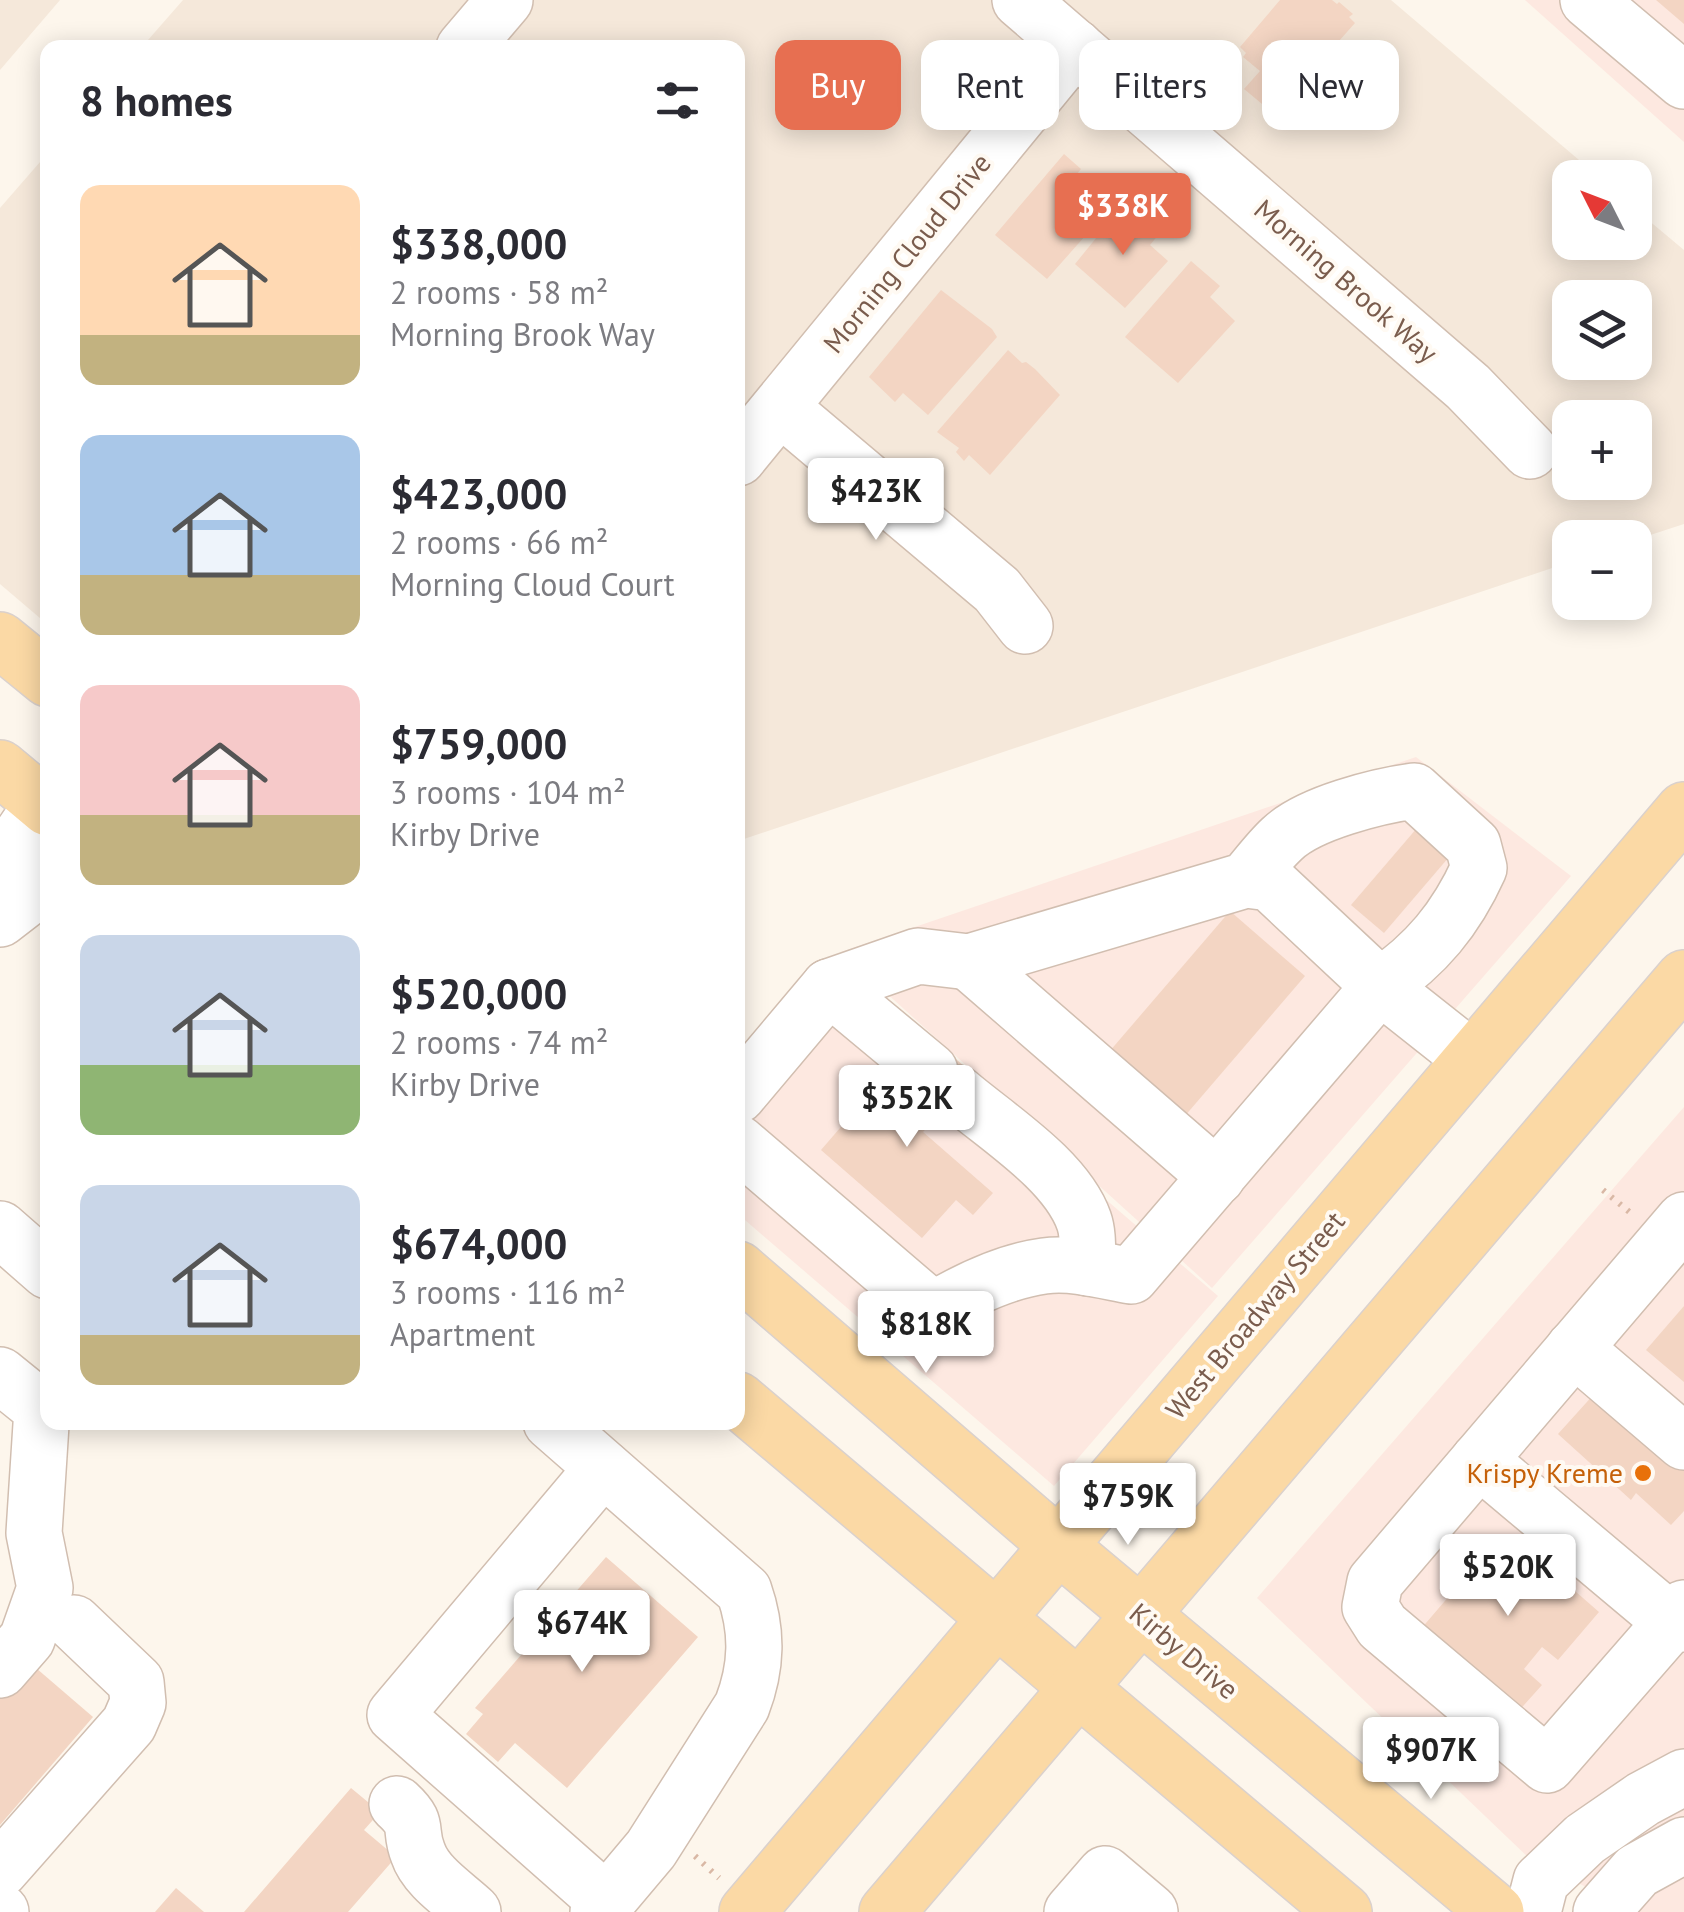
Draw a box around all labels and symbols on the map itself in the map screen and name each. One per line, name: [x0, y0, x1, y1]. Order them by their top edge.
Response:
street label: Morning Cloud Drive: [815, 145, 999, 360]
north arrow: [1552, 160, 1652, 260]
pin: $338K: [1053, 173, 1193, 258]
street label: Morning Brook Way: [1247, 191, 1446, 371]
pin: $423K: [806, 458, 946, 543]
pin: $352K: [837, 1065, 977, 1150]
street label: West Broadway Street: [1157, 1203, 1353, 1426]
pin: $818K: [856, 1291, 996, 1376]
place label: Krispy Kreme: [1467, 1454, 1623, 1491]
marker: Krispy Kreme: [1632, 1462, 1654, 1484]
pin: $759K: [1058, 1463, 1198, 1548]
pin: $520K: [1438, 1534, 1578, 1619]
pin: $674K: [512, 1590, 652, 1675]
street label: Kirby Drive: [1122, 1594, 1246, 1707]
pin: $907K: [1361, 1717, 1501, 1802]

